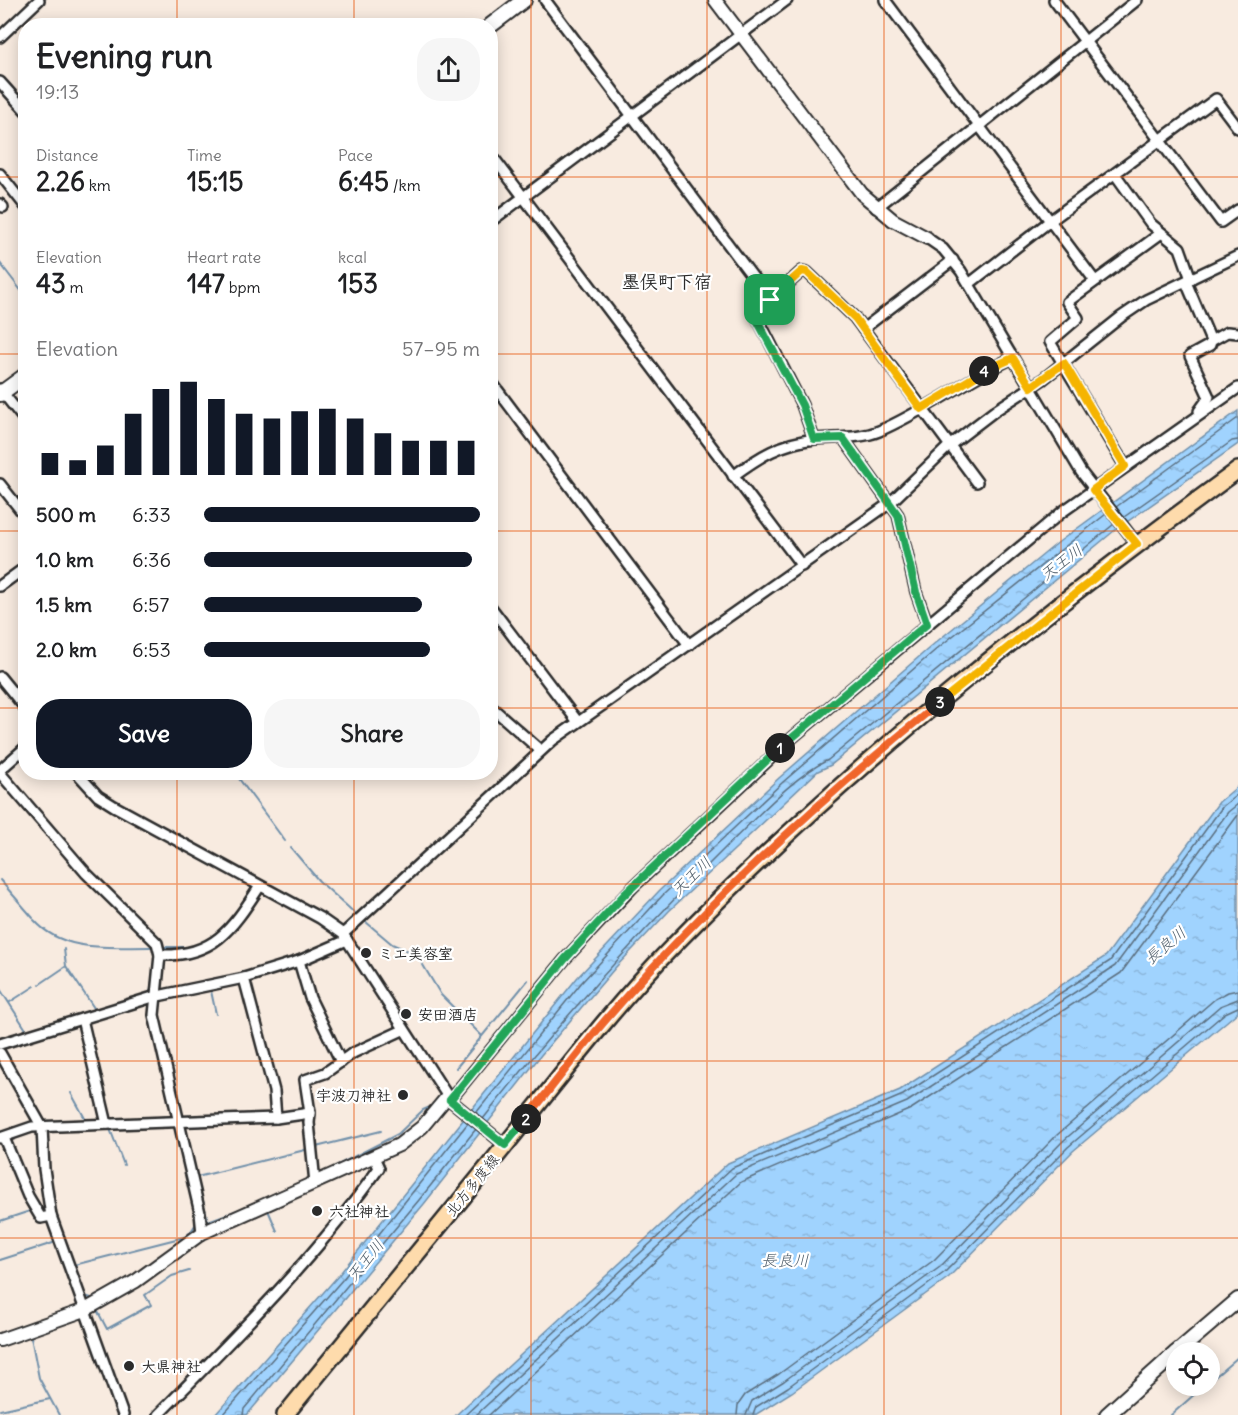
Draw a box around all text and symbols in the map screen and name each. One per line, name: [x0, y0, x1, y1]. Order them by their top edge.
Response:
text: Evening run: [36, 35, 212, 77]
button: share: [417, 38, 480, 101]
text: 19:13: [36, 79, 79, 104]
text: Distance: [36, 145, 98, 165]
text: Time: [187, 145, 222, 165]
text: Pace: [338, 145, 373, 165]
text: 2.26: [36, 165, 85, 198]
text: 15:15: [187, 165, 243, 198]
text: 6:45: [338, 165, 389, 198]
text: km: [85, 175, 111, 195]
text: /km: [389, 175, 421, 195]
text: Elevation: [36, 247, 102, 267]
text: Heart rate: [187, 247, 261, 267]
text: kcal: [338, 247, 367, 267]
text: 43: [36, 267, 66, 300]
text: 147: [187, 267, 225, 300]
text: 153: [338, 267, 378, 300]
district label: 墨俣町下宿: [622, 270, 712, 293]
pin: [744, 274, 795, 325]
text: m: [66, 277, 84, 297]
text: bpm: [225, 277, 261, 297]
icon: arrive: [753, 283, 786, 316]
text: Elevation: [36, 336, 118, 361]
text: 57–95 m: [402, 336, 480, 361]
pin: 4: [969, 356, 999, 386]
text: 4: [979, 361, 989, 381]
text: 500 m: [36, 502, 96, 527]
text: 6:33: [132, 502, 171, 527]
water label: 天王川: [1036, 540, 1086, 584]
text: 1.0 km: [36, 547, 94, 572]
text: 6:36: [132, 547, 171, 572]
text: 1.5 km: [36, 592, 92, 617]
text: 6:57: [132, 592, 169, 617]
text: 2.0 km: [36, 637, 97, 662]
text: 6:53: [132, 637, 171, 662]
pin: 3: [925, 687, 955, 717]
text: 3: [935, 692, 945, 712]
button: Save: [36, 699, 252, 768]
button: Share: [264, 699, 480, 768]
pin: 1: [765, 733, 795, 763]
text: 1: [777, 738, 783, 758]
water label: 天王川: [667, 852, 715, 900]
water label: 長良川: [1140, 922, 1190, 968]
place label: ミエ美容室: [378, 944, 453, 963]
marker: ミエ美容室: [359, 946, 373, 960]
place label: 安田酒店: [418, 1005, 478, 1024]
marker: 安田酒店: [399, 1007, 413, 1021]
place label: 宇波刀神社: [316, 1086, 391, 1105]
marker: 宇波刀神社: [396, 1088, 410, 1102]
pin: 2: [511, 1104, 541, 1134]
text: 2: [522, 1109, 530, 1129]
street label: 北方多度線: [441, 1150, 503, 1220]
place label: 六社神社: [329, 1202, 389, 1221]
marker: 六社神社: [310, 1204, 324, 1218]
water label: 天王川: [342, 1235, 388, 1285]
water label: 長良川: [761, 1250, 809, 1270]
map controls: [1166, 1342, 1220, 1396]
button: locate: [1166, 1342, 1220, 1396]
place label: 大県神社: [141, 1357, 201, 1376]
marker: 大県神社: [122, 1359, 136, 1373]

